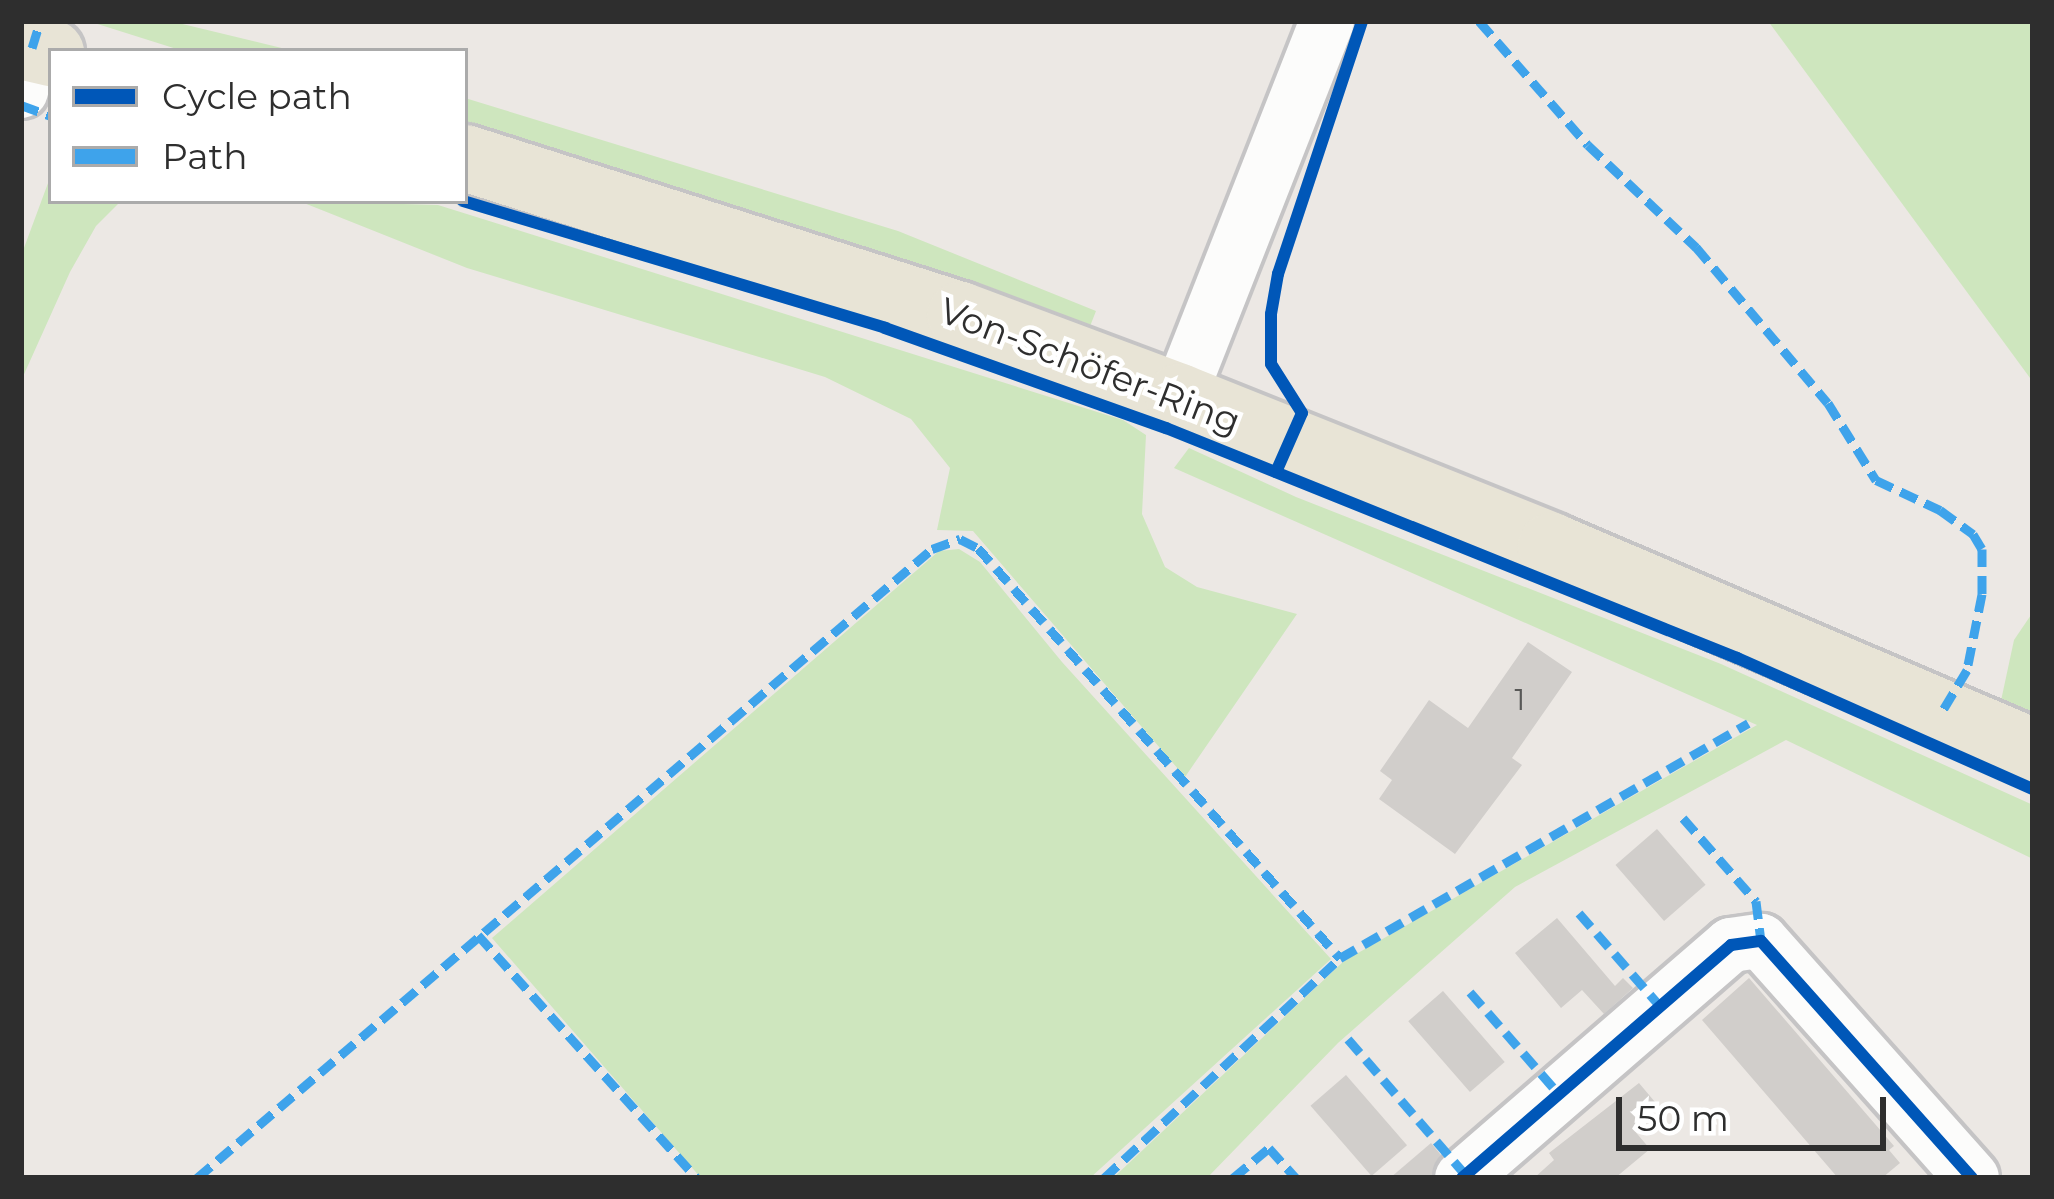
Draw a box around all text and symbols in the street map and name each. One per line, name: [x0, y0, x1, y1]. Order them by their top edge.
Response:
legend: [48, 48, 468, 204]
text: Cycle path: [162, 74, 352, 118]
text: Path: [162, 134, 248, 178]
street label: Von-Schöfer-Ring: [934, 289, 1246, 443]
house number: 1: [1515, 682, 1525, 718]
scale bar: [1622, 1073, 1892, 1147]
text: 50 m: [1637, 1096, 1729, 1140]

